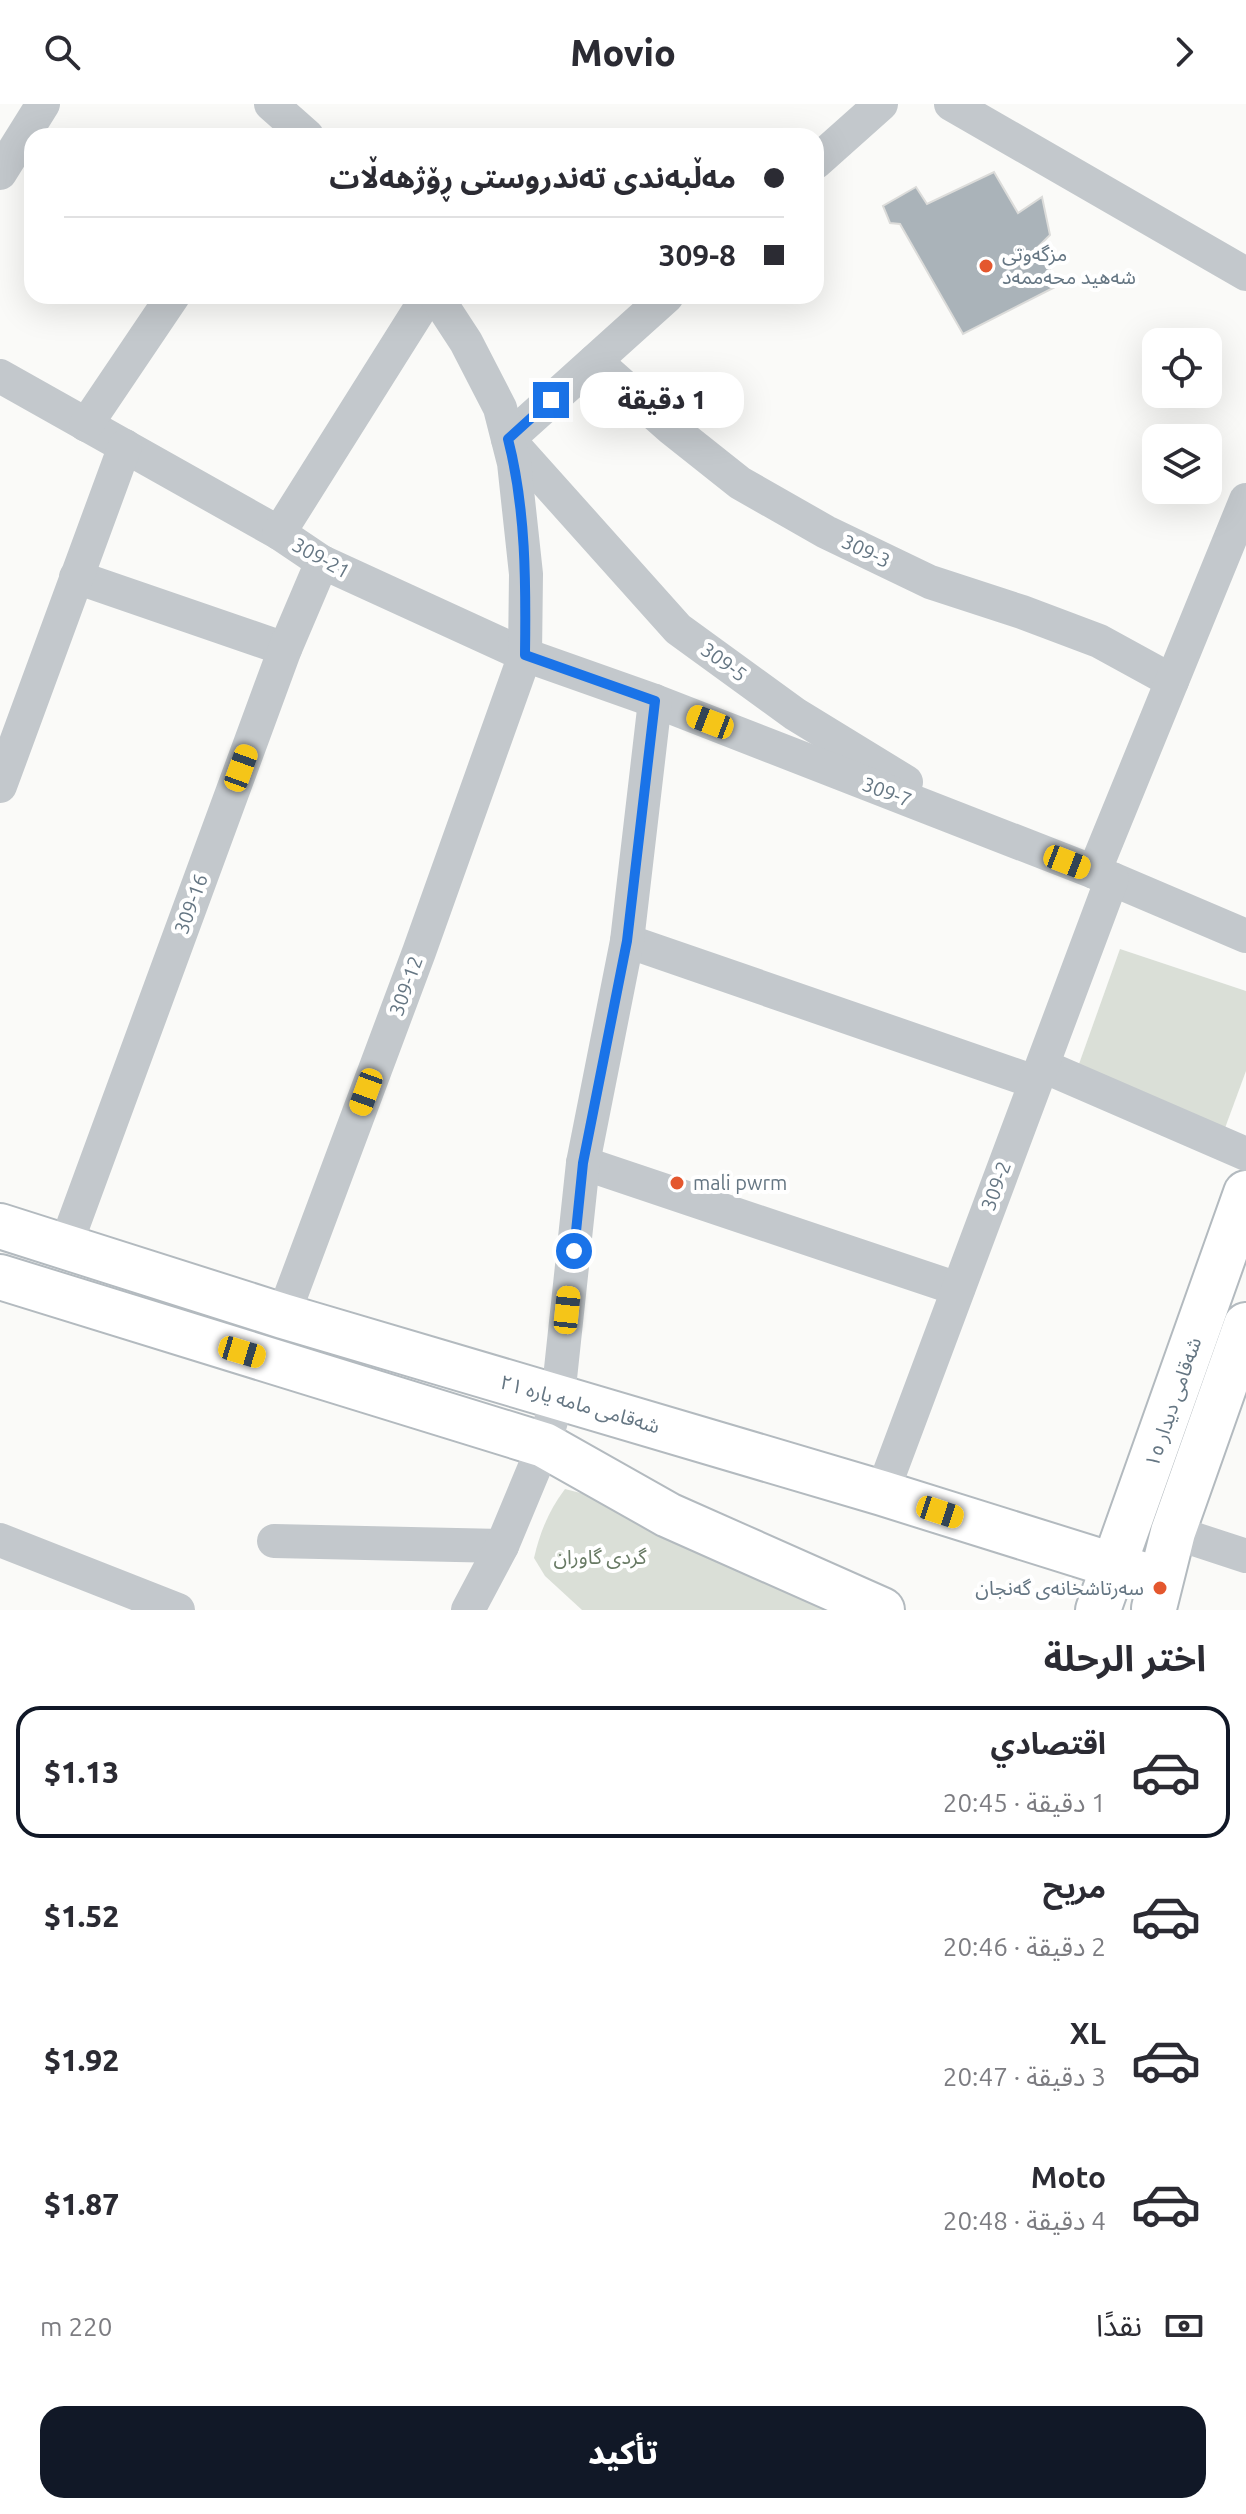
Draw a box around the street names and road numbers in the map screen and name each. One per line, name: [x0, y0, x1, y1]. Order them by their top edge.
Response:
street label: 309-3: [838, 529, 894, 572]
street label: 309-21: [288, 532, 354, 583]
street label: 309-5: [697, 637, 752, 686]
street label: 309-7: [859, 772, 915, 811]
street label: 309-16: [169, 871, 212, 937]
street label: 309-12: [384, 953, 427, 1019]
street label: 309-2: [976, 1158, 1015, 1214]
street label: شەقامی دیدار ١٥: [1140, 1334, 1206, 1470]
street label: شەقامی مامە یارە ٢١: [497, 1370, 663, 1438]

